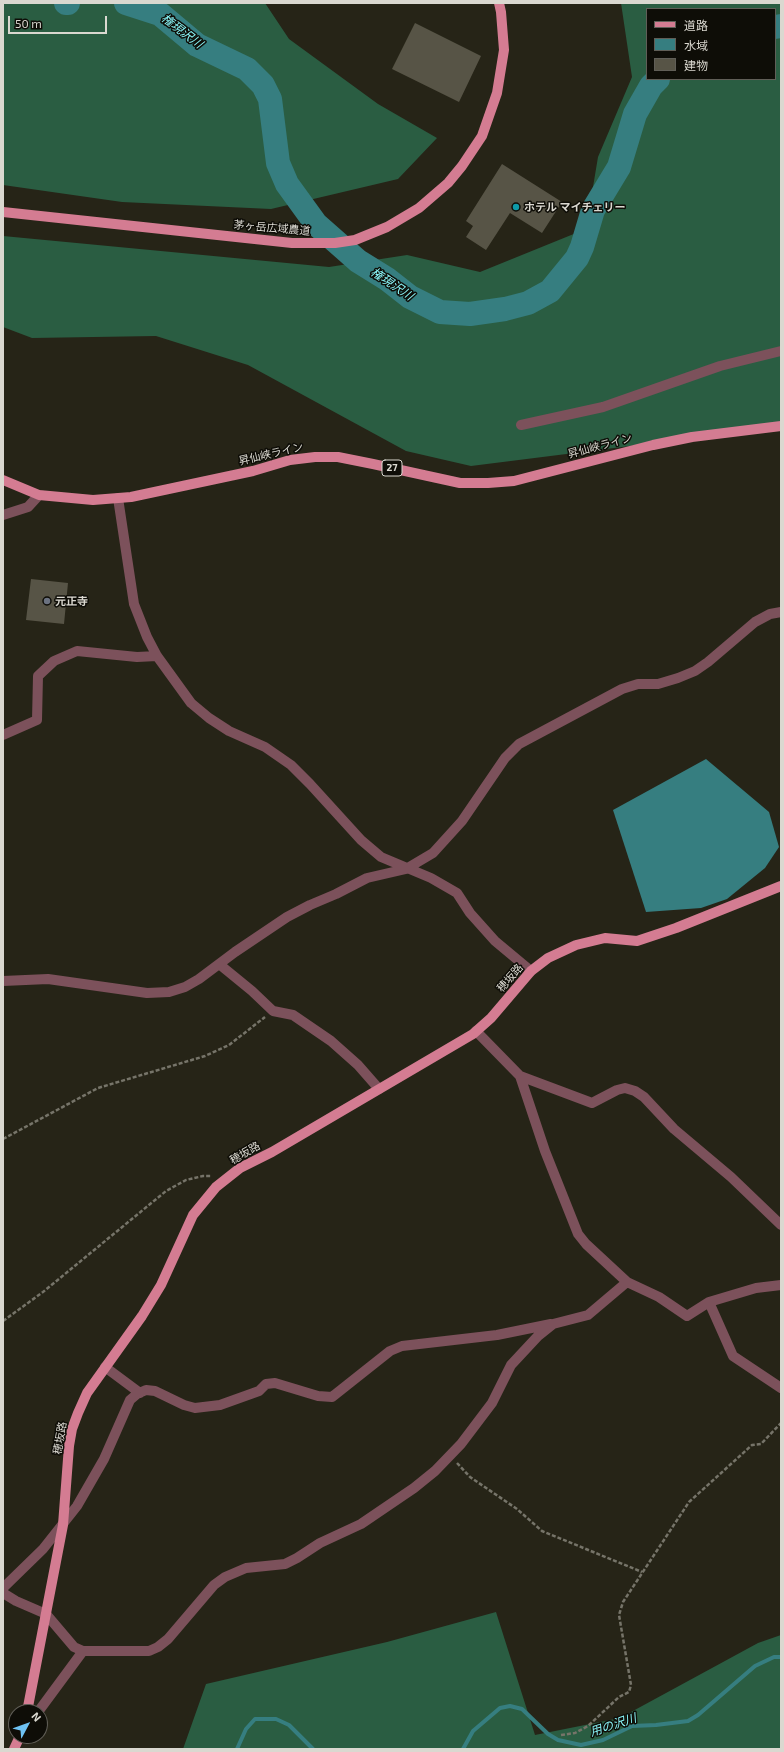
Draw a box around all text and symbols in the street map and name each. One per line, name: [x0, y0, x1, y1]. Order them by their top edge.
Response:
scale bar: [10, 8, 109, 34]
legend: [646, 8, 776, 80]
water label: 権現沢川: [158, 11, 206, 51]
text: 50 m: [15, 16, 42, 30]
text: 道路: [684, 18, 708, 32]
text: 水域: [684, 38, 708, 52]
text: 建物: [684, 58, 708, 72]
place label: ホテル マイチェリー: [524, 200, 625, 214]
marker: ホテル マイチェリー: [511, 202, 521, 212]
street label: 茅ヶ岳広域農道: [233, 218, 311, 238]
water label: 権現沢川: [368, 265, 416, 303]
street label: 昇仙峡ライン: [566, 431, 634, 461]
street label: 昇仙峡ライン: [237, 440, 305, 468]
road number: 27: [382, 460, 402, 476]
place label: 元正寺: [55, 594, 88, 608]
marker: 元正寺: [42, 596, 52, 606]
street label: 穂坂路: [494, 961, 526, 995]
street label: 穂坂路: [227, 1139, 263, 1167]
street label: 穂坂路: [51, 1421, 69, 1455]
north arrow: [8, 1704, 48, 1744]
text: N: [29, 1709, 44, 1724]
water label: 用の沢川: [588, 1711, 638, 1739]

